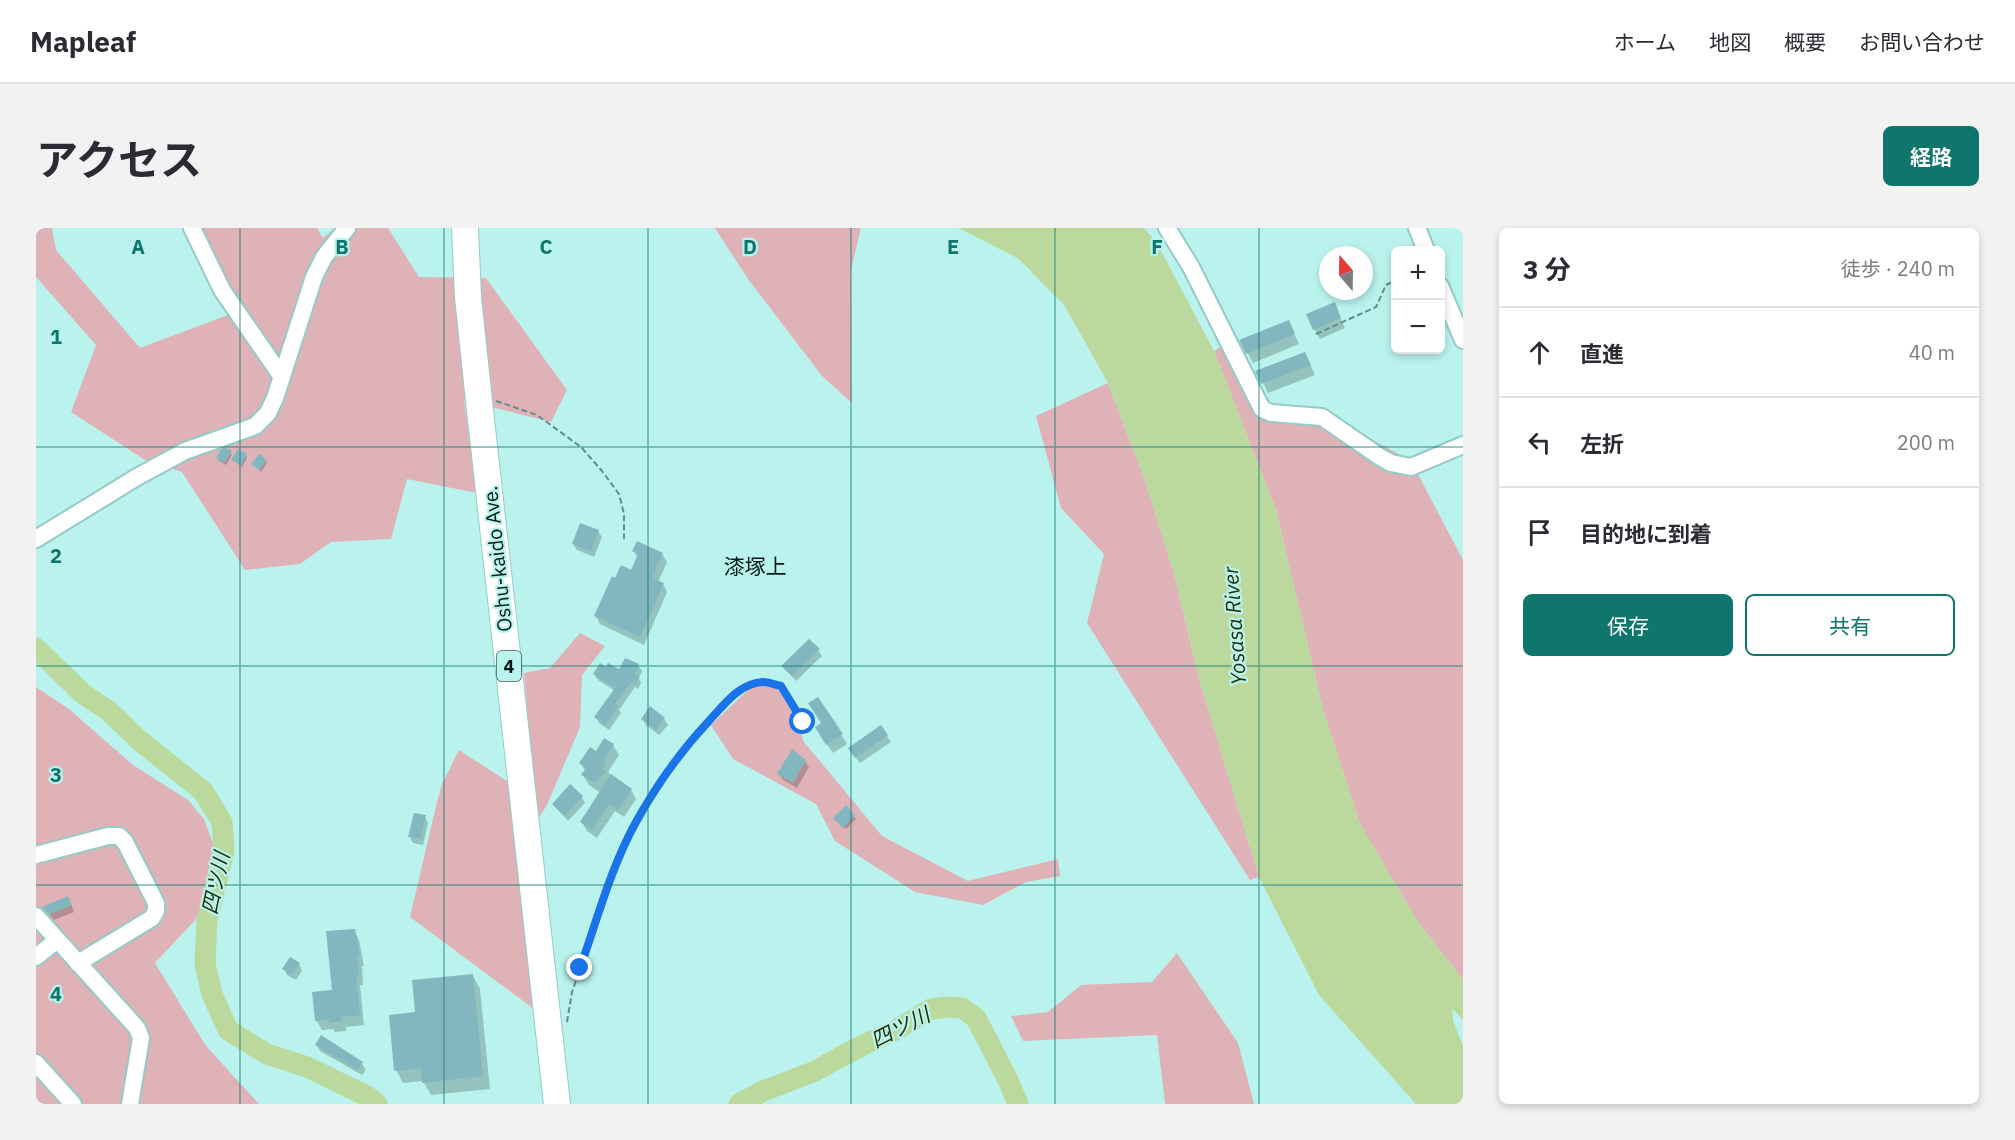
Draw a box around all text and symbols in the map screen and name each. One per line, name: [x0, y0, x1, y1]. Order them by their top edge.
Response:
text: Mapleaf: [30, 23, 136, 60]
text: ホーム: [1614, 28, 1676, 56]
text: 地図: [1709, 28, 1751, 56]
text: 概要: [1784, 28, 1826, 56]
text: お問い合わせ: [1859, 28, 1985, 56]
button: 経路: [1883, 126, 1979, 186]
text: アクセス: [36, 132, 202, 187]
text: A: [131, 233, 145, 260]
text: B: [335, 233, 349, 260]
text: C: [539, 233, 553, 260]
text: D: [743, 233, 757, 260]
text: E: [947, 233, 959, 260]
text: F: [1151, 233, 1163, 260]
north arrow: [1319, 246, 1373, 300]
map controls: [1391, 246, 1445, 354]
button: +: [1391, 246, 1445, 300]
text: 3 分: [1523, 252, 1571, 286]
text: 徒歩 · 240 m: [1841, 255, 1955, 282]
button: −: [1391, 300, 1445, 354]
text: 1: [50, 323, 62, 350]
icon: ahead: [1523, 336, 1556, 369]
text: 直進: [1580, 339, 1624, 368]
text: 40 m: [1909, 339, 1955, 366]
icon: left: [1523, 426, 1556, 459]
text: 左折: [1580, 429, 1624, 458]
text: 200 m: [1897, 429, 1955, 456]
street label: Oshu-kaido Ave.: [476, 485, 518, 633]
icon: arrive: [1523, 516, 1556, 549]
text: 目的地に到着: [1580, 519, 1712, 548]
text: 2: [50, 542, 62, 569]
district label: 漆塚上: [724, 552, 787, 580]
water label: Yosasa River: [1216, 564, 1252, 686]
button: 保存: [1523, 594, 1733, 656]
button: 共有: [1745, 594, 1955, 656]
road number: 4: [497, 651, 521, 681]
route start: [789, 708, 815, 734]
text: 3: [50, 761, 62, 788]
water label: 四ツ川: [195, 847, 236, 917]
route end: [566, 954, 592, 980]
text: 4: [50, 980, 62, 1007]
water label: 四ツ川: [866, 999, 936, 1054]

